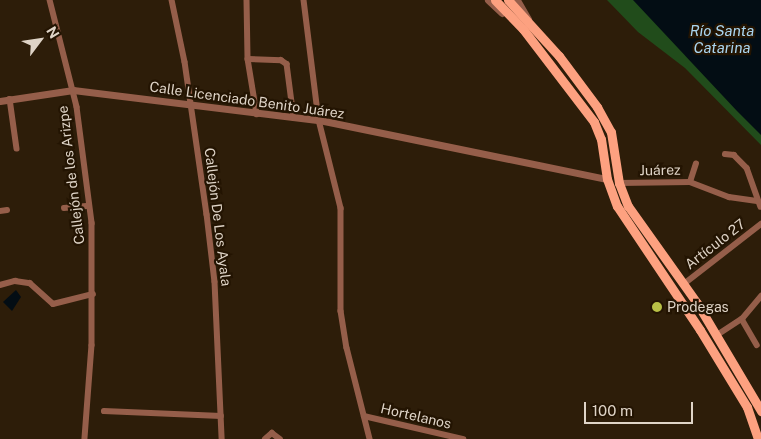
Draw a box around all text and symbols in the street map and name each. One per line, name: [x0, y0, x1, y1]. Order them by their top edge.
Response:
north arrow: [15, 15, 65, 65]
water label: Río Santa Catarina: [690, 21, 754, 56]
text: N: [43, 23, 63, 41]
street label: Calle Licenciado Benito Juárez: [148, 78, 346, 122]
street label: Callejón de los Arizpe: [54, 104, 88, 246]
street label: Callejón De Los Ayala: [201, 147, 235, 287]
street label: Juárez: [639, 161, 681, 179]
street label: Artículo 27: [682, 215, 748, 273]
place label: Prodegas: [667, 299, 729, 315]
marker: Prodegas: [651, 301, 663, 313]
scale bar: [586, 392, 695, 424]
street label: Hortelanos: [379, 400, 453, 432]
text: 100 m: [592, 402, 633, 419]

